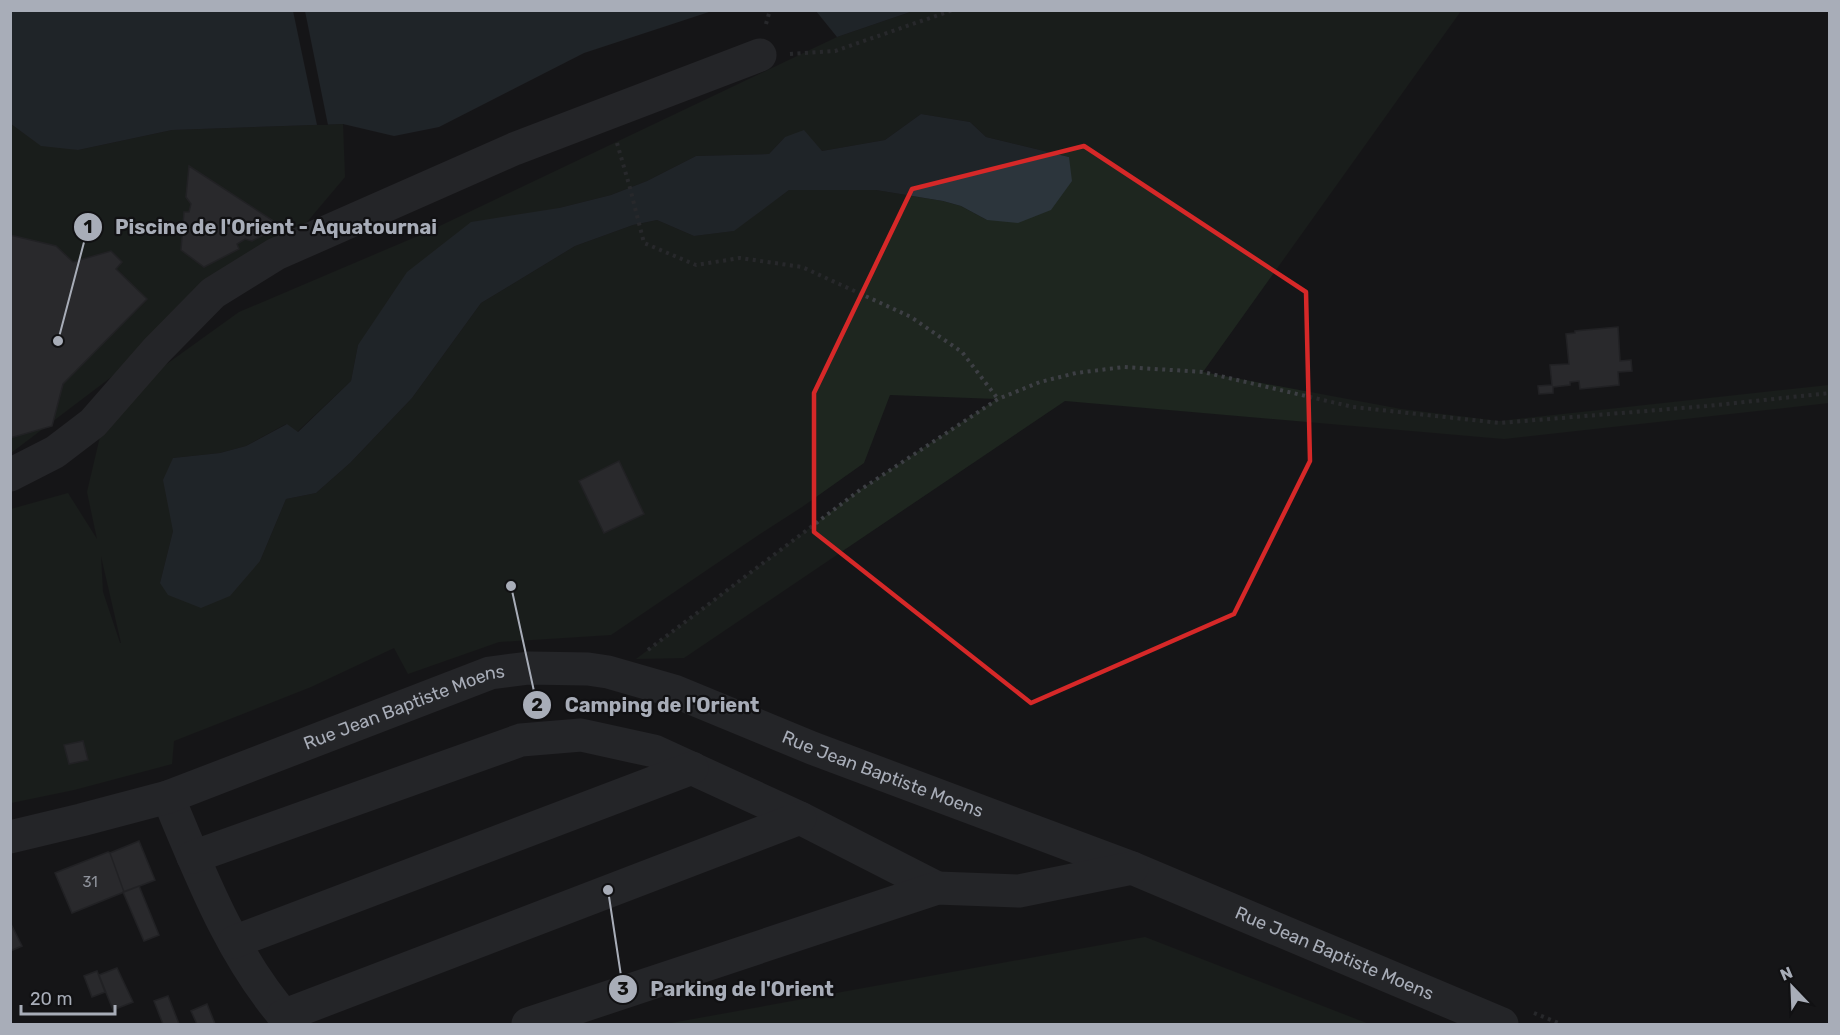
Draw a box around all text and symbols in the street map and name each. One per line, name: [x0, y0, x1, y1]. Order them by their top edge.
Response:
callout: Piscine de l'Orient - Aquatournai: [73, 208, 449, 246]
text: Piscine de l'Orient - Aquatournai: [115, 215, 437, 239]
text: 1: [84, 216, 92, 238]
street label: Rue Jean Baptiste Moens: [301, 660, 506, 755]
callout: Camping de l'Orient: [522, 686, 771, 724]
text: Camping de l'Orient: [565, 693, 759, 717]
text: 2: [531, 694, 543, 716]
street label: Rue Jean Baptiste Moens: [779, 726, 986, 822]
house number: 31: [82, 873, 98, 891]
street label: Rue Jean Baptiste Moens: [1232, 902, 1437, 1005]
north arrow: [1762, 957, 1822, 1017]
text: N: [1777, 963, 1795, 985]
callout: Parking de l'Orient: [608, 970, 846, 1008]
text: Parking de l'Orient: [650, 977, 834, 1001]
scale bar: [21, 978, 116, 1016]
text: 3: [617, 978, 629, 1000]
text: 20 m: [30, 988, 72, 1010]

